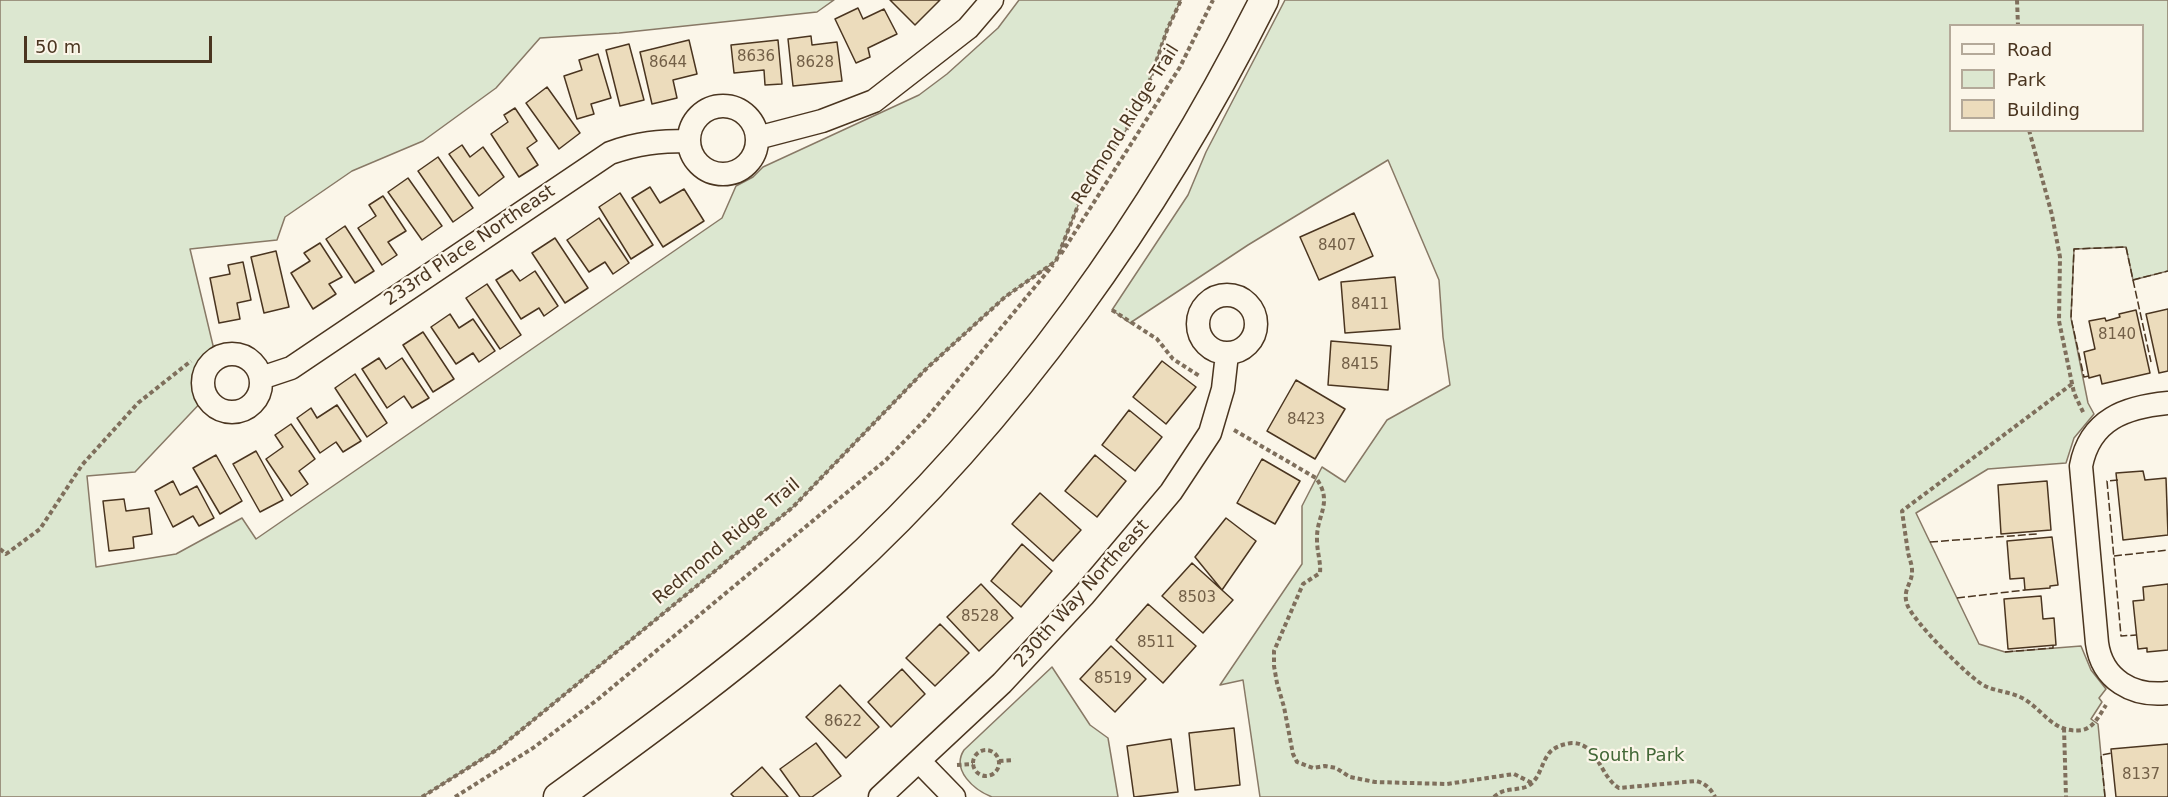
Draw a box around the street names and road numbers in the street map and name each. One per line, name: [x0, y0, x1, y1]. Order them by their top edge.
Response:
street label: Redmond Ridge Trail: [1068, 41, 1184, 209]
street label: 233rd Place Northeast: [381, 181, 559, 311]
street label: Redmond Ridge Trail: [649, 474, 805, 610]
street label: 230th Way Northeast: [1010, 516, 1154, 672]

